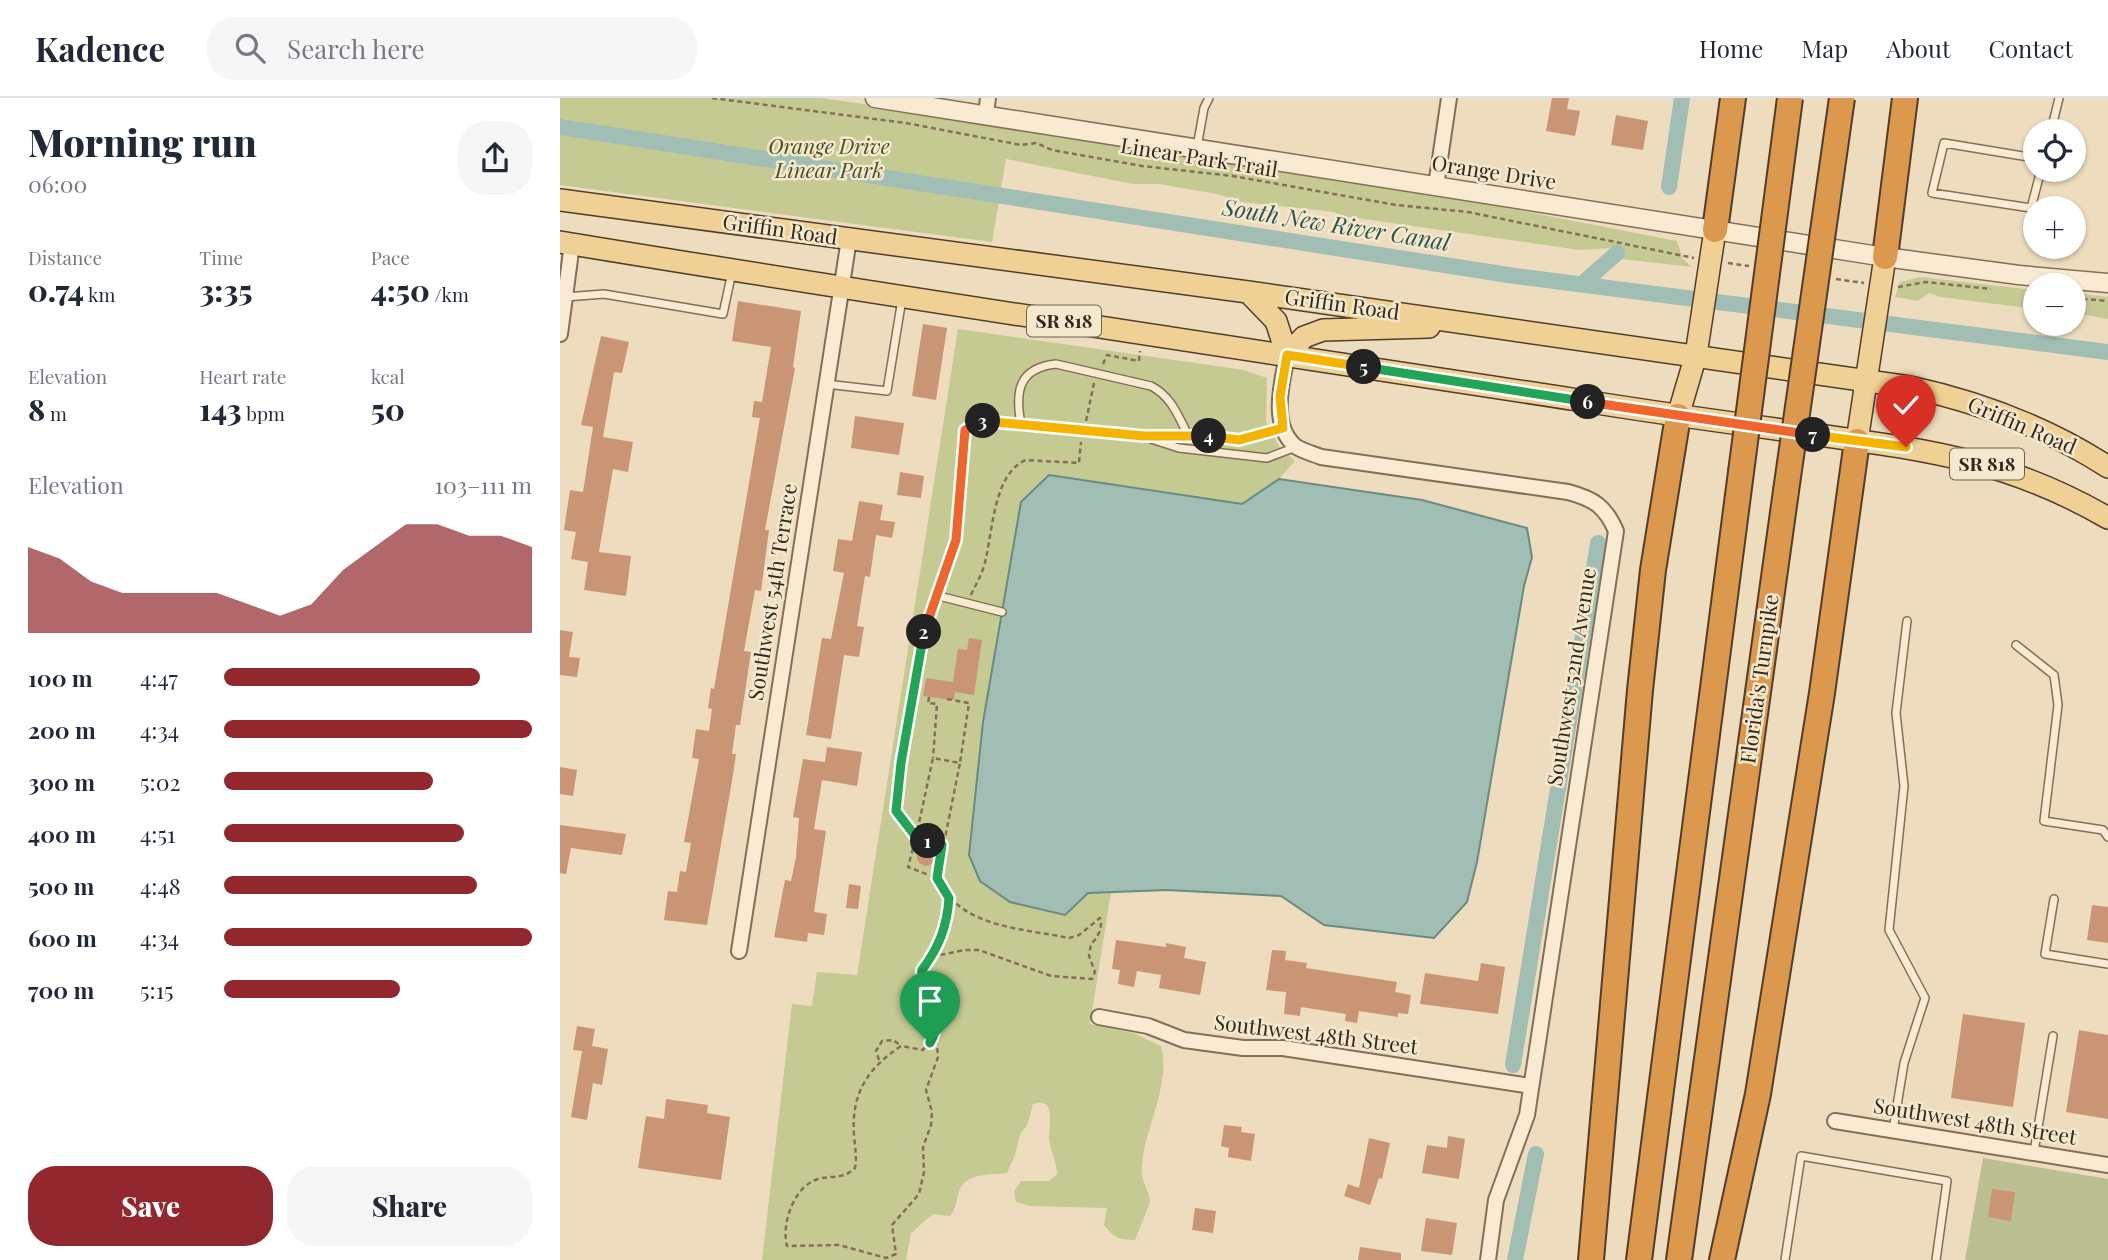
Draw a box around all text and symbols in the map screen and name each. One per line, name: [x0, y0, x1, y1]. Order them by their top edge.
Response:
search box: [207, 17, 697, 80]
text: Kadence: [35, 26, 165, 70]
icon: search: [231, 29, 269, 67]
text: Search here: [287, 31, 425, 66]
text: Home: [1699, 32, 1763, 64]
text: Map: [1801, 32, 1848, 64]
text: About: [1886, 32, 1950, 64]
text: Contact: [1988, 32, 2073, 64]
text: Morning run: [28, 116, 257, 167]
map controls: [2023, 119, 2086, 336]
button: locate: [2023, 119, 2086, 182]
button: share: [458, 121, 532, 195]
street label: Linear Park Trail: [1119, 130, 1280, 182]
park label: Orange Drive Linear Park: [768, 131, 890, 183]
street label: Orange Drive: [1430, 147, 1559, 195]
text: 06:00: [28, 168, 87, 199]
water label: South New River Canal: [1219, 190, 1454, 257]
button: +: [2023, 196, 2086, 259]
street label: Griffin Road: [721, 206, 839, 250]
text: Distance: [28, 244, 102, 270]
text: Time: [199, 244, 243, 270]
text: Pace: [371, 244, 410, 270]
text: 0.74: [28, 270, 84, 310]
text: 3:35: [199, 270, 253, 310]
text: 4:50: [371, 270, 430, 310]
button: −: [2023, 273, 2086, 336]
text: km: [84, 281, 115, 307]
text: /km: [430, 281, 469, 307]
street label: Griffin Road: [1283, 281, 1401, 325]
road number: SR 818: [1027, 306, 1101, 336]
pin: 5: [1346, 350, 1382, 384]
text: 5: [1359, 353, 1368, 379]
text: Elevation: [28, 363, 107, 389]
text: Heart rate: [199, 363, 286, 389]
text: kcal: [371, 363, 405, 389]
pin: [1876, 375, 1936, 447]
pin: 6: [1570, 384, 1606, 420]
icon: check: [1887, 386, 1925, 424]
text: 6: [1582, 388, 1593, 414]
text: 8: [28, 389, 45, 429]
text: 143: [199, 389, 242, 429]
text: 50: [371, 389, 405, 429]
street label: Griffin Road: [1964, 389, 2081, 460]
text: m: [45, 400, 67, 426]
text: bpm: [242, 400, 285, 426]
pin: 3: [966, 404, 1000, 438]
text: 3: [978, 407, 987, 433]
pin: 4: [1192, 418, 1226, 454]
pin: 7: [1796, 418, 1830, 452]
text: 7: [1808, 421, 1817, 447]
text: 4: [1203, 422, 1214, 448]
road number: SR 818: [1950, 448, 2024, 480]
text: Elevation: [28, 469, 124, 500]
text: 103–111 m: [435, 469, 532, 500]
street label: Southwest 54th Terrace: [740, 481, 802, 702]
street label: Southwest 52nd Avenue: [1539, 566, 1601, 788]
street label: Florida's Turnpike: [1732, 592, 1784, 765]
pin: 2: [906, 614, 942, 650]
text: 2: [919, 618, 928, 644]
text: 100 m: [28, 662, 93, 693]
text: 4:47: [140, 662, 178, 693]
text: 200 m: [28, 714, 96, 745]
text: 4:34: [140, 714, 179, 745]
text: 300 m: [28, 766, 95, 797]
text: 5:02: [140, 766, 180, 797]
text: 400 m: [28, 818, 96, 849]
text: 4:51: [140, 818, 176, 849]
pin: 1: [910, 824, 946, 858]
text: 1: [924, 827, 931, 853]
text: 500 m: [28, 870, 94, 901]
text: 4:48: [140, 870, 181, 901]
text: 600 m: [28, 922, 97, 953]
text: 4:34: [140, 922, 179, 953]
pin: [900, 971, 960, 1043]
text: 700 m: [28, 974, 94, 1005]
text: 5:15: [140, 974, 173, 1005]
icon: arrive: [911, 982, 949, 1020]
street label: Southwest 48th Street: [1213, 1007, 1420, 1059]
street label: Southwest 48th Street: [1872, 1090, 2079, 1150]
button: Save: [28, 1166, 273, 1246]
button: Share: [287, 1166, 532, 1246]

